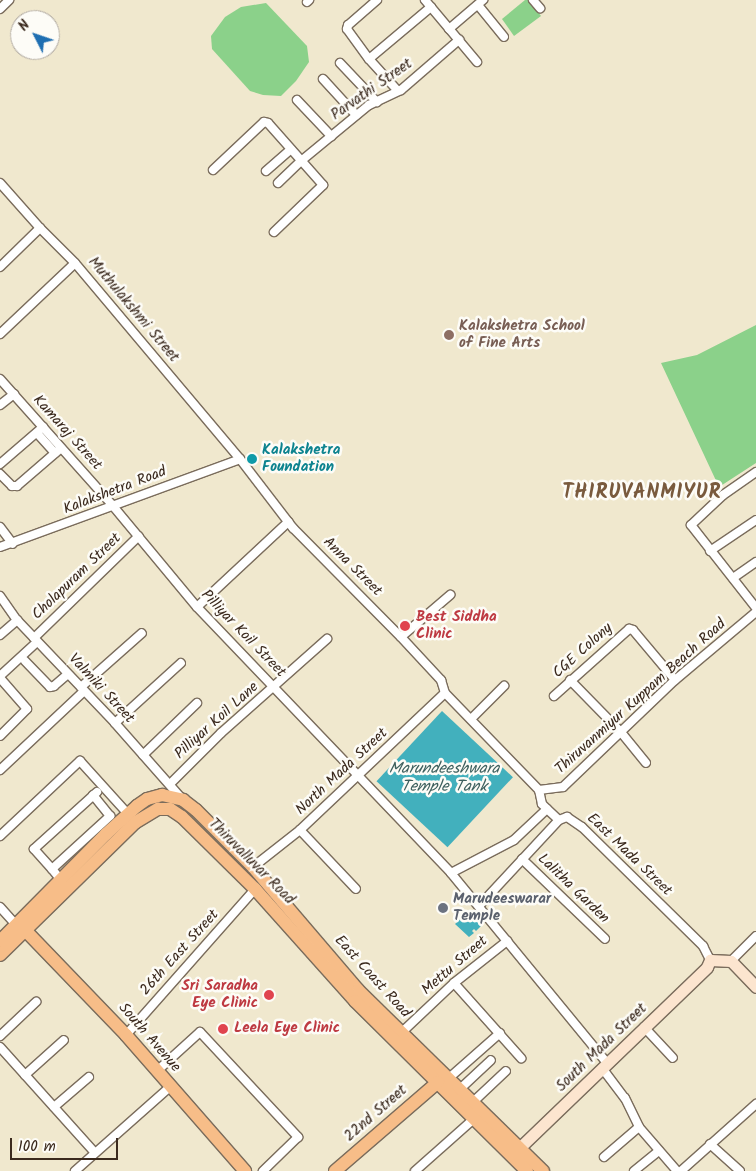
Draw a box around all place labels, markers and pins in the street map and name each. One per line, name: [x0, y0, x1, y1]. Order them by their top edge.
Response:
place label: Kalakshetra School of Fine Arts: [459, 317, 585, 352]
marker: Kalakshetra School of Fine Arts: [443, 329, 455, 341]
place label: Kalakshetra Foundation: [262, 441, 340, 476]
marker: Kalakshetra Foundation: [246, 453, 258, 465]
place label: Best Siddha Clinic: [416, 608, 497, 643]
marker: Best Siddha Clinic: [398, 619, 412, 633]
place label: Marudeeswarar Temple: [453, 890, 551, 925]
marker: Marudeeswarar Temple: [437, 902, 449, 914]
place label: Sri Saradha Eye Clinic: [181, 977, 258, 1012]
marker: Sri Saradha Eye Clinic: [262, 988, 276, 1002]
place label: Leela Eye Clinic: [234, 1020, 340, 1038]
marker: Leela Eye Clinic: [216, 1022, 230, 1036]

